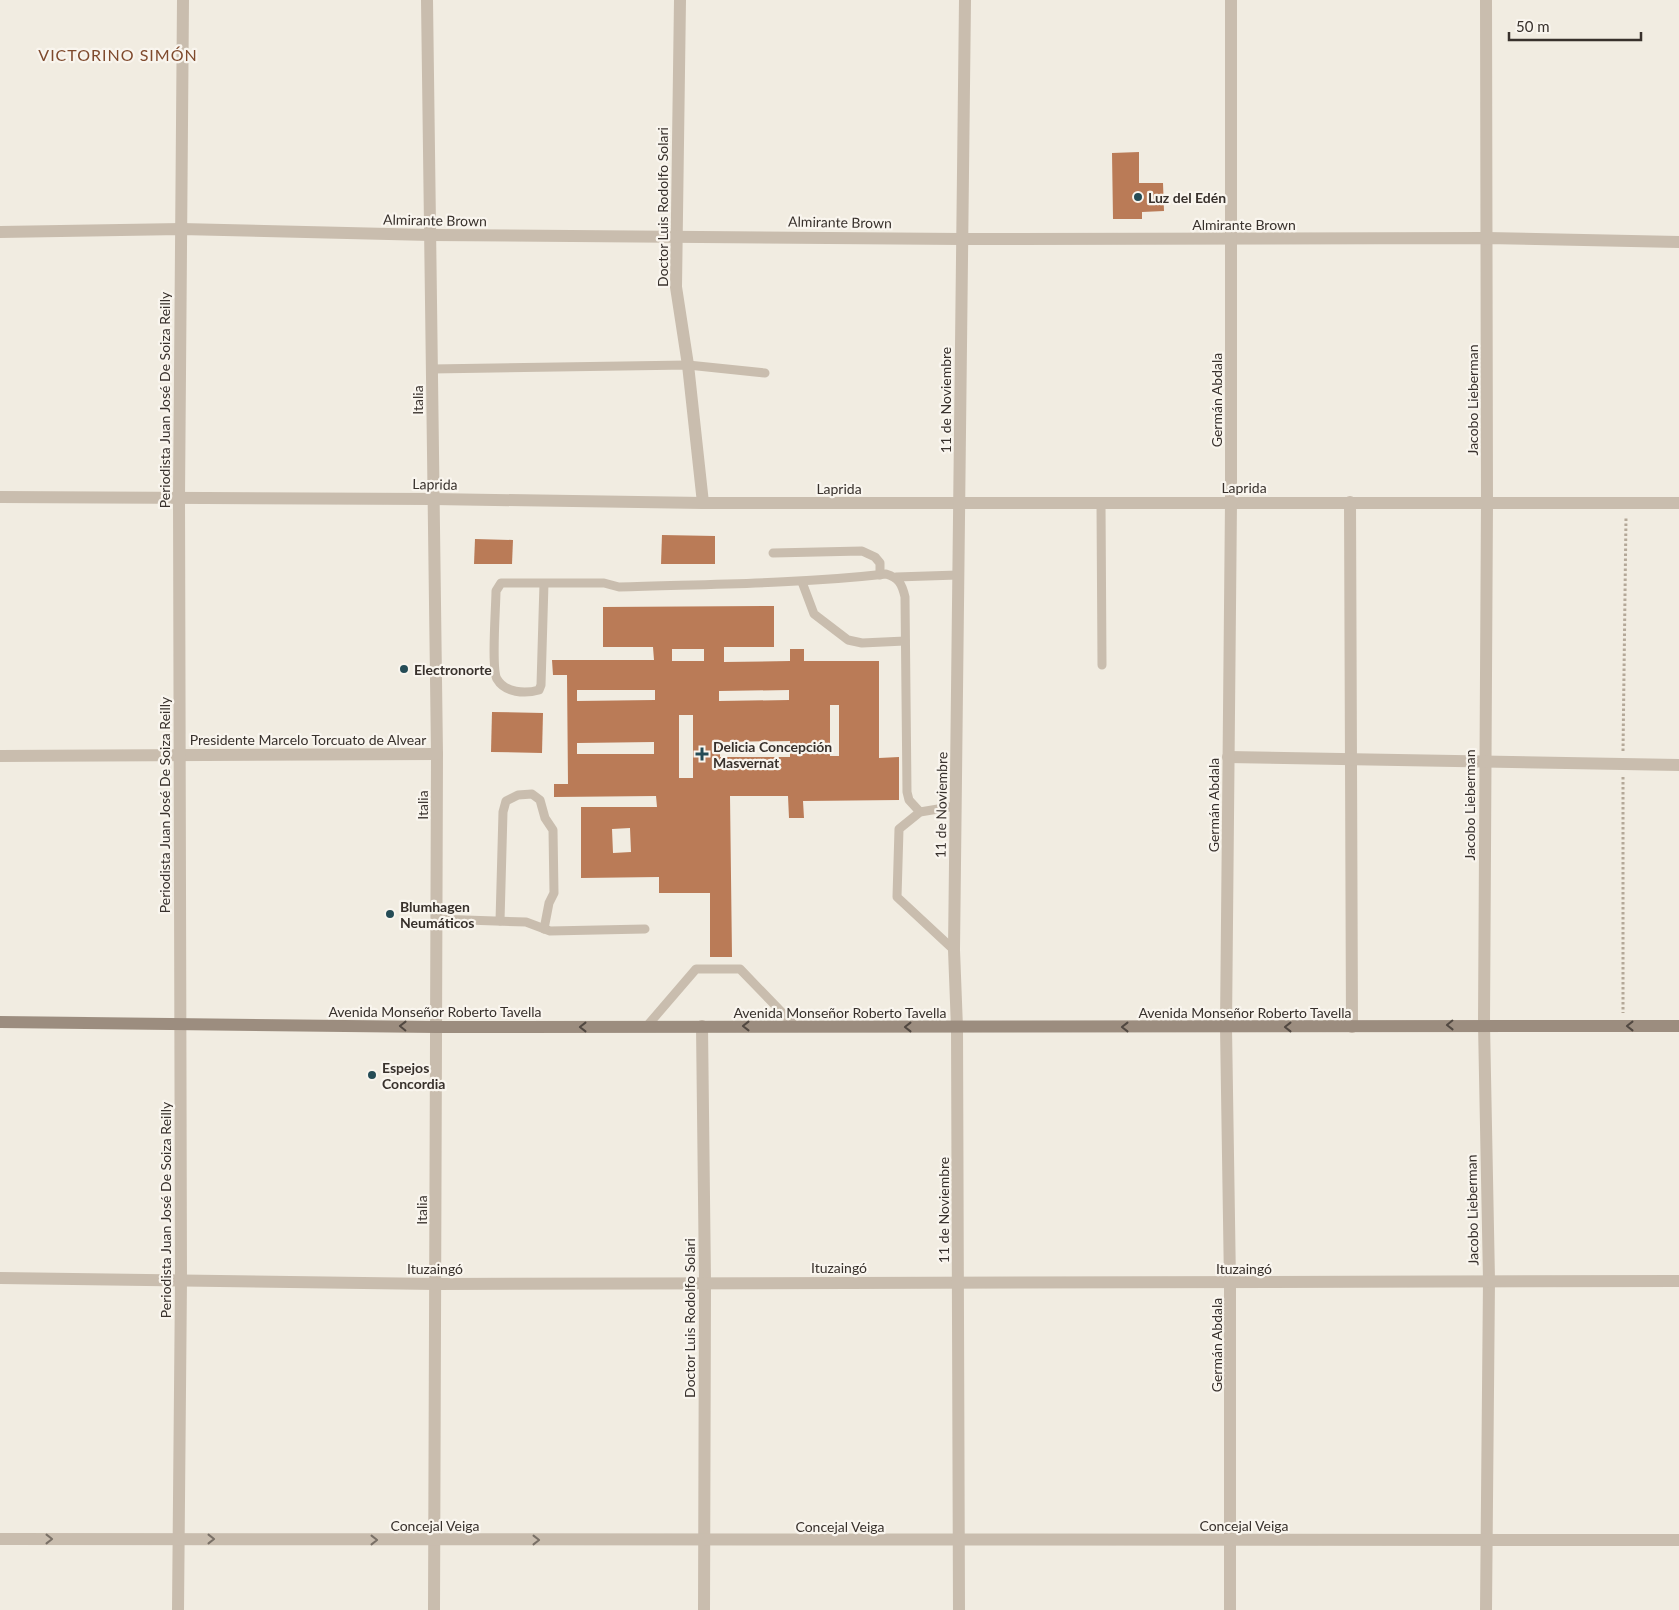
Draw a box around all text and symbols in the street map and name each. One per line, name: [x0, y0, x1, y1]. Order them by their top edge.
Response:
scale bar: [1509, 10, 1642, 42]
text: 50 m: [1516, 17, 1550, 35]
district label: VICTORINO SIMÓN: [38, 45, 198, 64]
street label: Doctor Luis Rodolfo Solari: [654, 127, 671, 287]
place label: Luz del Edén: [1148, 189, 1226, 206]
marker: Luz del Edén: [1132, 191, 1144, 203]
street label: Almirante Brown: [383, 211, 487, 229]
street label: Almirante Brown: [788, 213, 892, 231]
street label: Almirante Brown: [1192, 216, 1296, 233]
street label: Periodista Juan José De Soiza Reilly: [156, 291, 173, 508]
street label: Jacobo Lieberman: [1464, 344, 1481, 456]
street label: 11 de Noviembre: [937, 347, 954, 453]
street label: Germán Abdala: [1208, 353, 1225, 447]
street label: Italia: [409, 385, 426, 415]
street label: Laprida: [412, 475, 458, 493]
street label: Laprida: [1221, 479, 1267, 496]
street label: Laprida: [816, 480, 862, 497]
place label: Electronorte: [414, 661, 492, 678]
marker: Electronorte: [398, 663, 410, 675]
street label: Periodista Juan José De Soiza Reilly: [156, 696, 173, 913]
street label: Presidente Marcelo Torcuato de Alvear: [190, 731, 426, 748]
place label: Delicia Concepción Masvernat: [713, 738, 832, 771]
marker: Delicia Concepción Masvernat: [695, 747, 709, 761]
street label: Jacobo Lieberman: [1461, 749, 1478, 861]
street label: 11 de Noviembre: [932, 752, 950, 858]
street label: Germán Abdala: [1205, 758, 1222, 852]
street label: Italia: [414, 790, 431, 820]
place label: Blumhagen Neumáticos: [400, 898, 475, 931]
marker: Blumhagen Neumáticos: [384, 908, 396, 920]
street label: Avenida Monseñor Roberto Tavella: [328, 1003, 542, 1020]
street label: Avenida Monseñor Roberto Tavella: [733, 1004, 947, 1021]
street label: Avenida Monseñor Roberto Tavella: [1138, 1004, 1352, 1021]
one-way arrow: [1446, 1020, 1454, 1030]
one-way arrow: [399, 1021, 407, 1032]
one-way arrow: [742, 1021, 750, 1032]
one-way arrow: [1626, 1021, 1634, 1031]
one-way arrow: [579, 1022, 587, 1032]
one-way arrow: [904, 1022, 912, 1032]
one-way arrow: [1121, 1022, 1129, 1032]
one-way arrow: [1284, 1022, 1292, 1032]
place label: Espejos Concordia: [382, 1059, 445, 1092]
marker: Espejos Concordia: [366, 1069, 378, 1081]
street label: Periodista Juan José De Soiza Reilly: [157, 1101, 174, 1318]
street label: Jacobo Lieberman: [1463, 1154, 1481, 1266]
street label: 11 de Noviembre: [935, 1157, 952, 1263]
street label: Italia: [413, 1195, 430, 1225]
street label: Doctor Luis Rodolfo Solari: [681, 1238, 698, 1398]
street label: Ituzaingó: [811, 1259, 867, 1276]
street label: Ituzaingó: [407, 1260, 463, 1277]
street label: Ituzaingó: [1216, 1260, 1272, 1277]
street label: Germán Abdala: [1208, 1298, 1225, 1392]
street label: Concejal Veiga: [390, 1517, 480, 1534]
street label: Concejal Veiga: [1199, 1517, 1289, 1534]
street label: Concejal Veiga: [795, 1518, 885, 1535]
one-way arrow: [45, 1534, 53, 1544]
one-way arrow: [208, 1534, 215, 1544]
one-way arrow: [370, 1535, 378, 1545]
one-way arrow: [532, 1535, 540, 1545]

